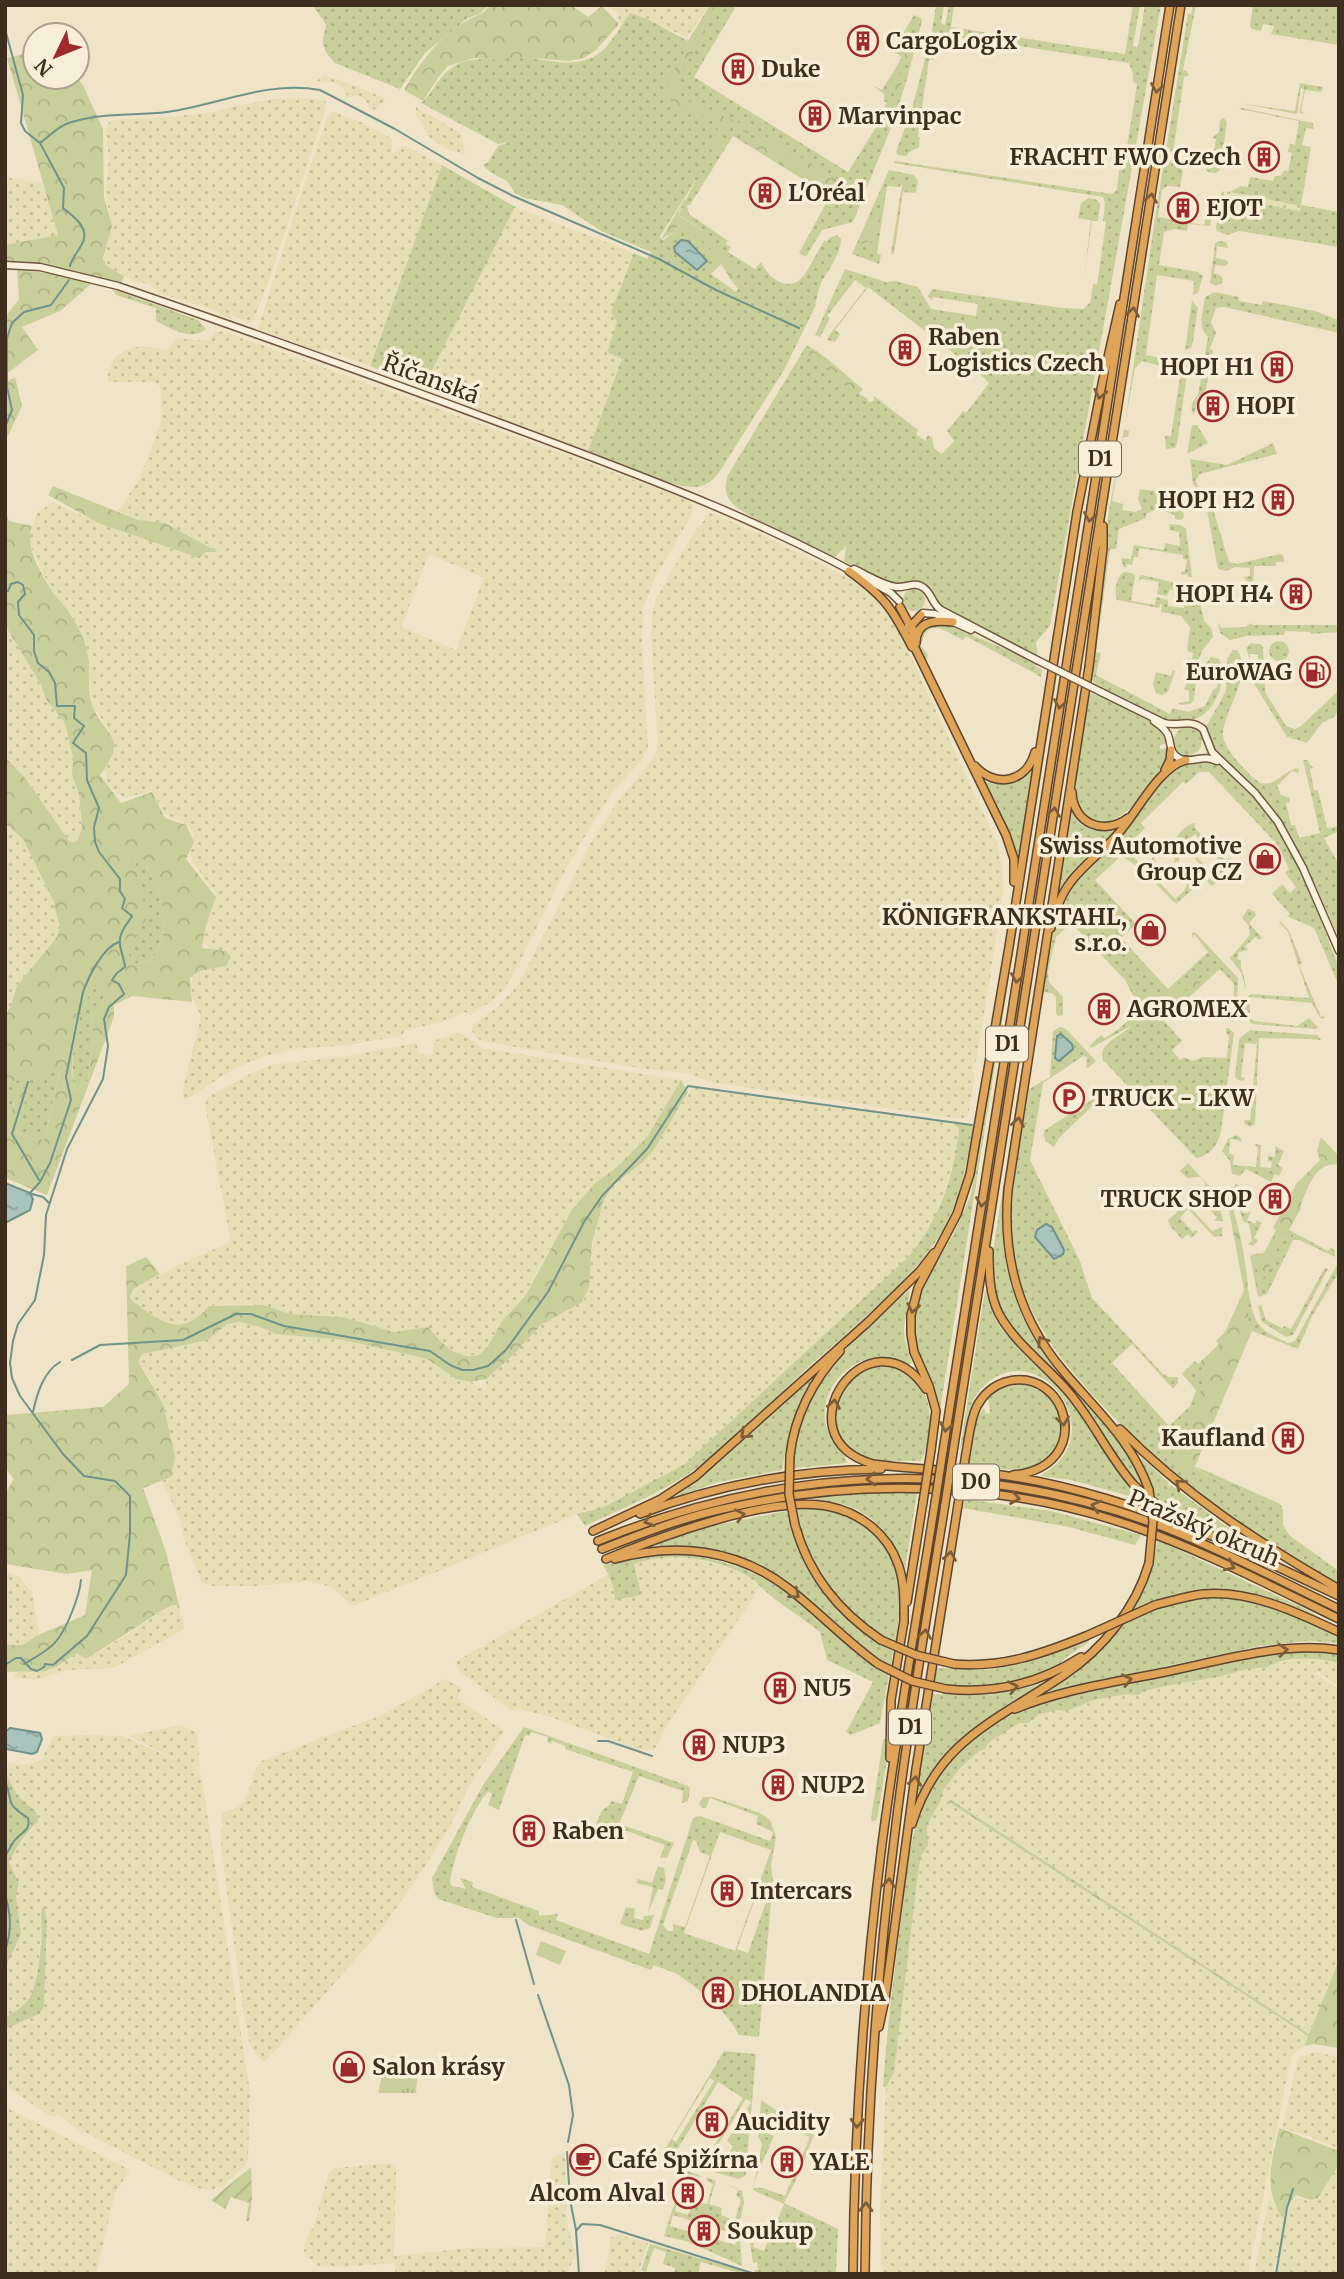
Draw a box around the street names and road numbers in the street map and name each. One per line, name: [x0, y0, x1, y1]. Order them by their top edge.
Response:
street label: Říčanská: [379, 348, 483, 409]
road number: D1: [1079, 442, 1121, 476]
road number: D1: [986, 1026, 1028, 1062]
road number: D0: [953, 1464, 999, 1500]
street label: Pražský okruh: [1124, 1483, 1284, 1573]
road number: D1: [889, 1710, 931, 1744]

